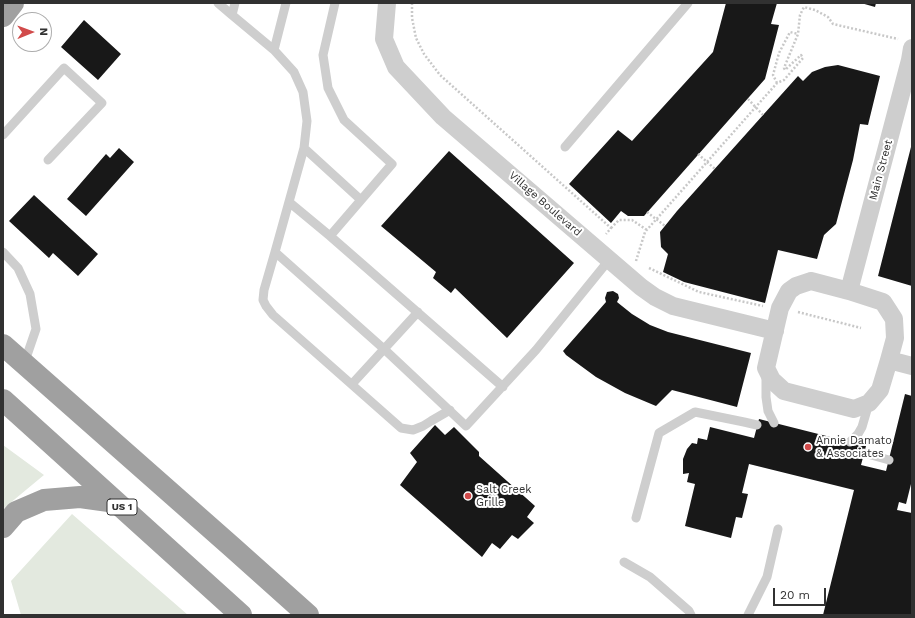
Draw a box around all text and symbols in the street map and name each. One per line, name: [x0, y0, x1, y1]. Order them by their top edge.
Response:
north arrow: [12, 12, 52, 52]
text: N: [37, 28, 50, 36]
street label: Main Street: [867, 138, 895, 202]
street label: Village Boulevard: [506, 169, 584, 239]
place label: Annie Damato & Associates: [816, 434, 892, 460]
marker: Annie Damato & Associates: [803, 442, 813, 452]
place label: Salt Creek Grille: [476, 483, 531, 509]
marker: Salt Creek Grille: [463, 491, 473, 501]
road number: US 1: [107, 499, 137, 515]
scale bar: [775, 580, 828, 606]
text: 20 m: [780, 588, 810, 602]

